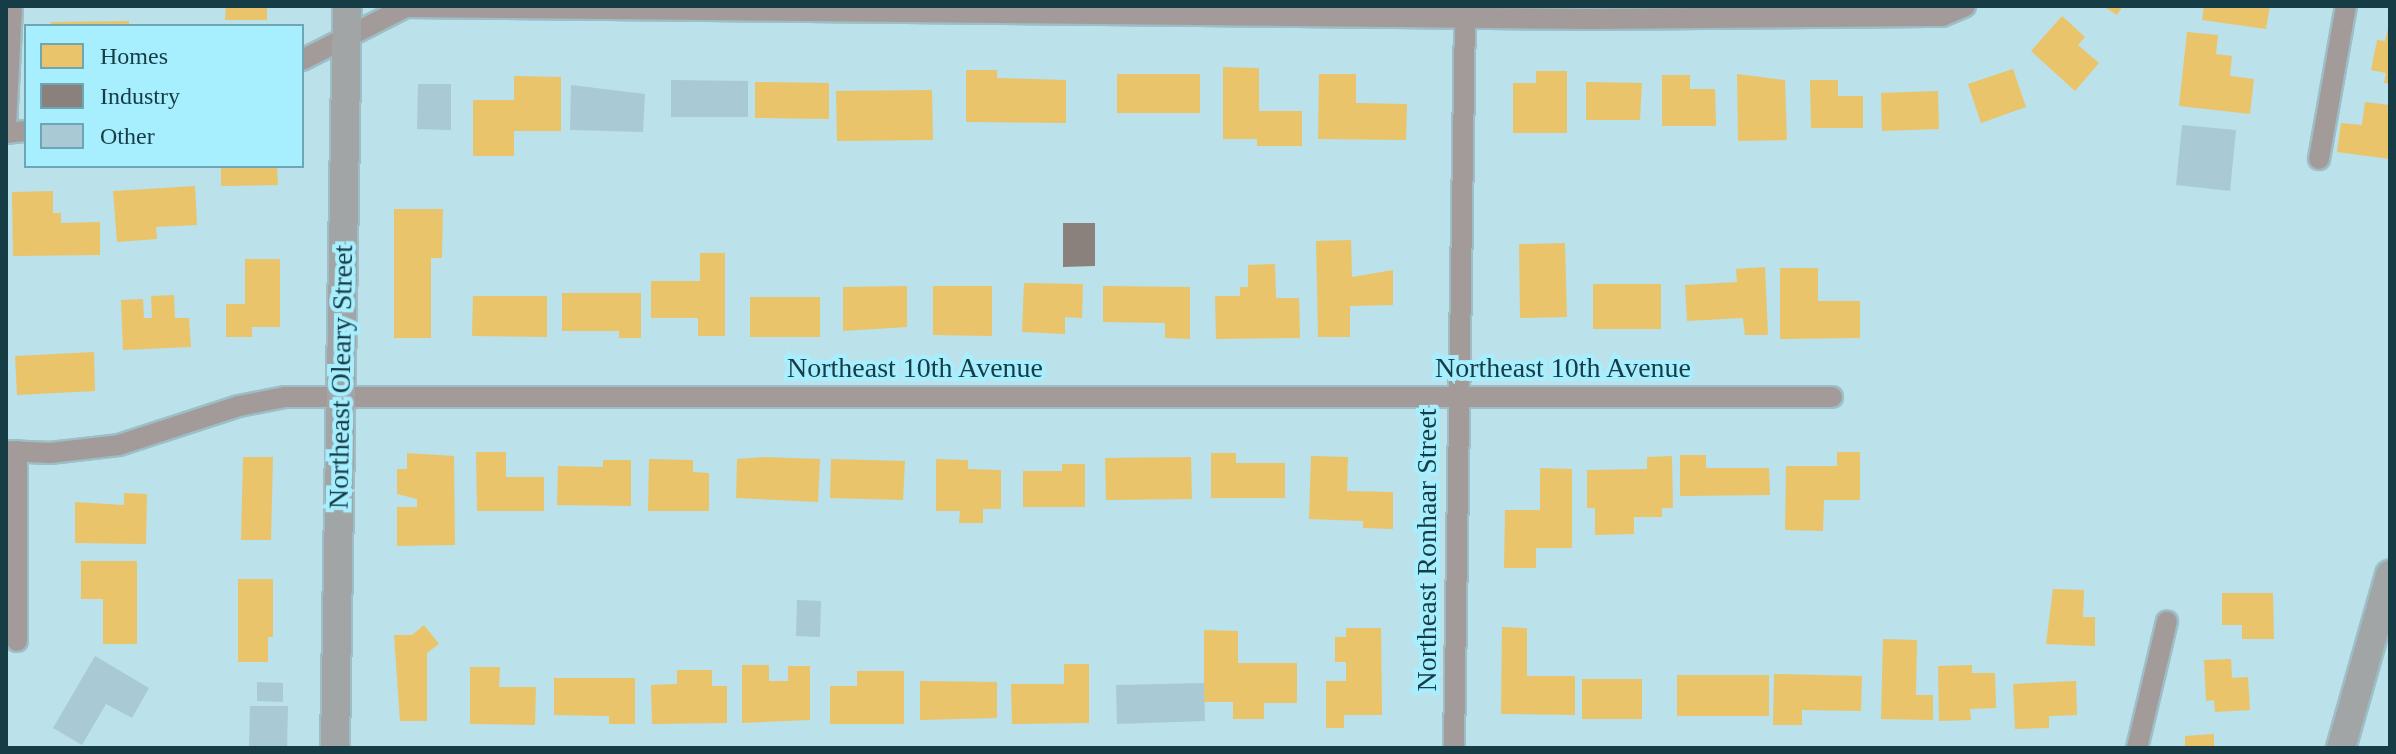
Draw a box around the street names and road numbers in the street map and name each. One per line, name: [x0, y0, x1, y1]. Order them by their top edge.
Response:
street label: Northeast Oleary Street: [322, 245, 360, 509]
street label: Northeast 10th Avenue: [786, 351, 1044, 385]
street label: Northeast 10th Avenue: [1434, 351, 1692, 385]
street label: Northeast Ronhaar Street: [1410, 408, 1444, 692]

